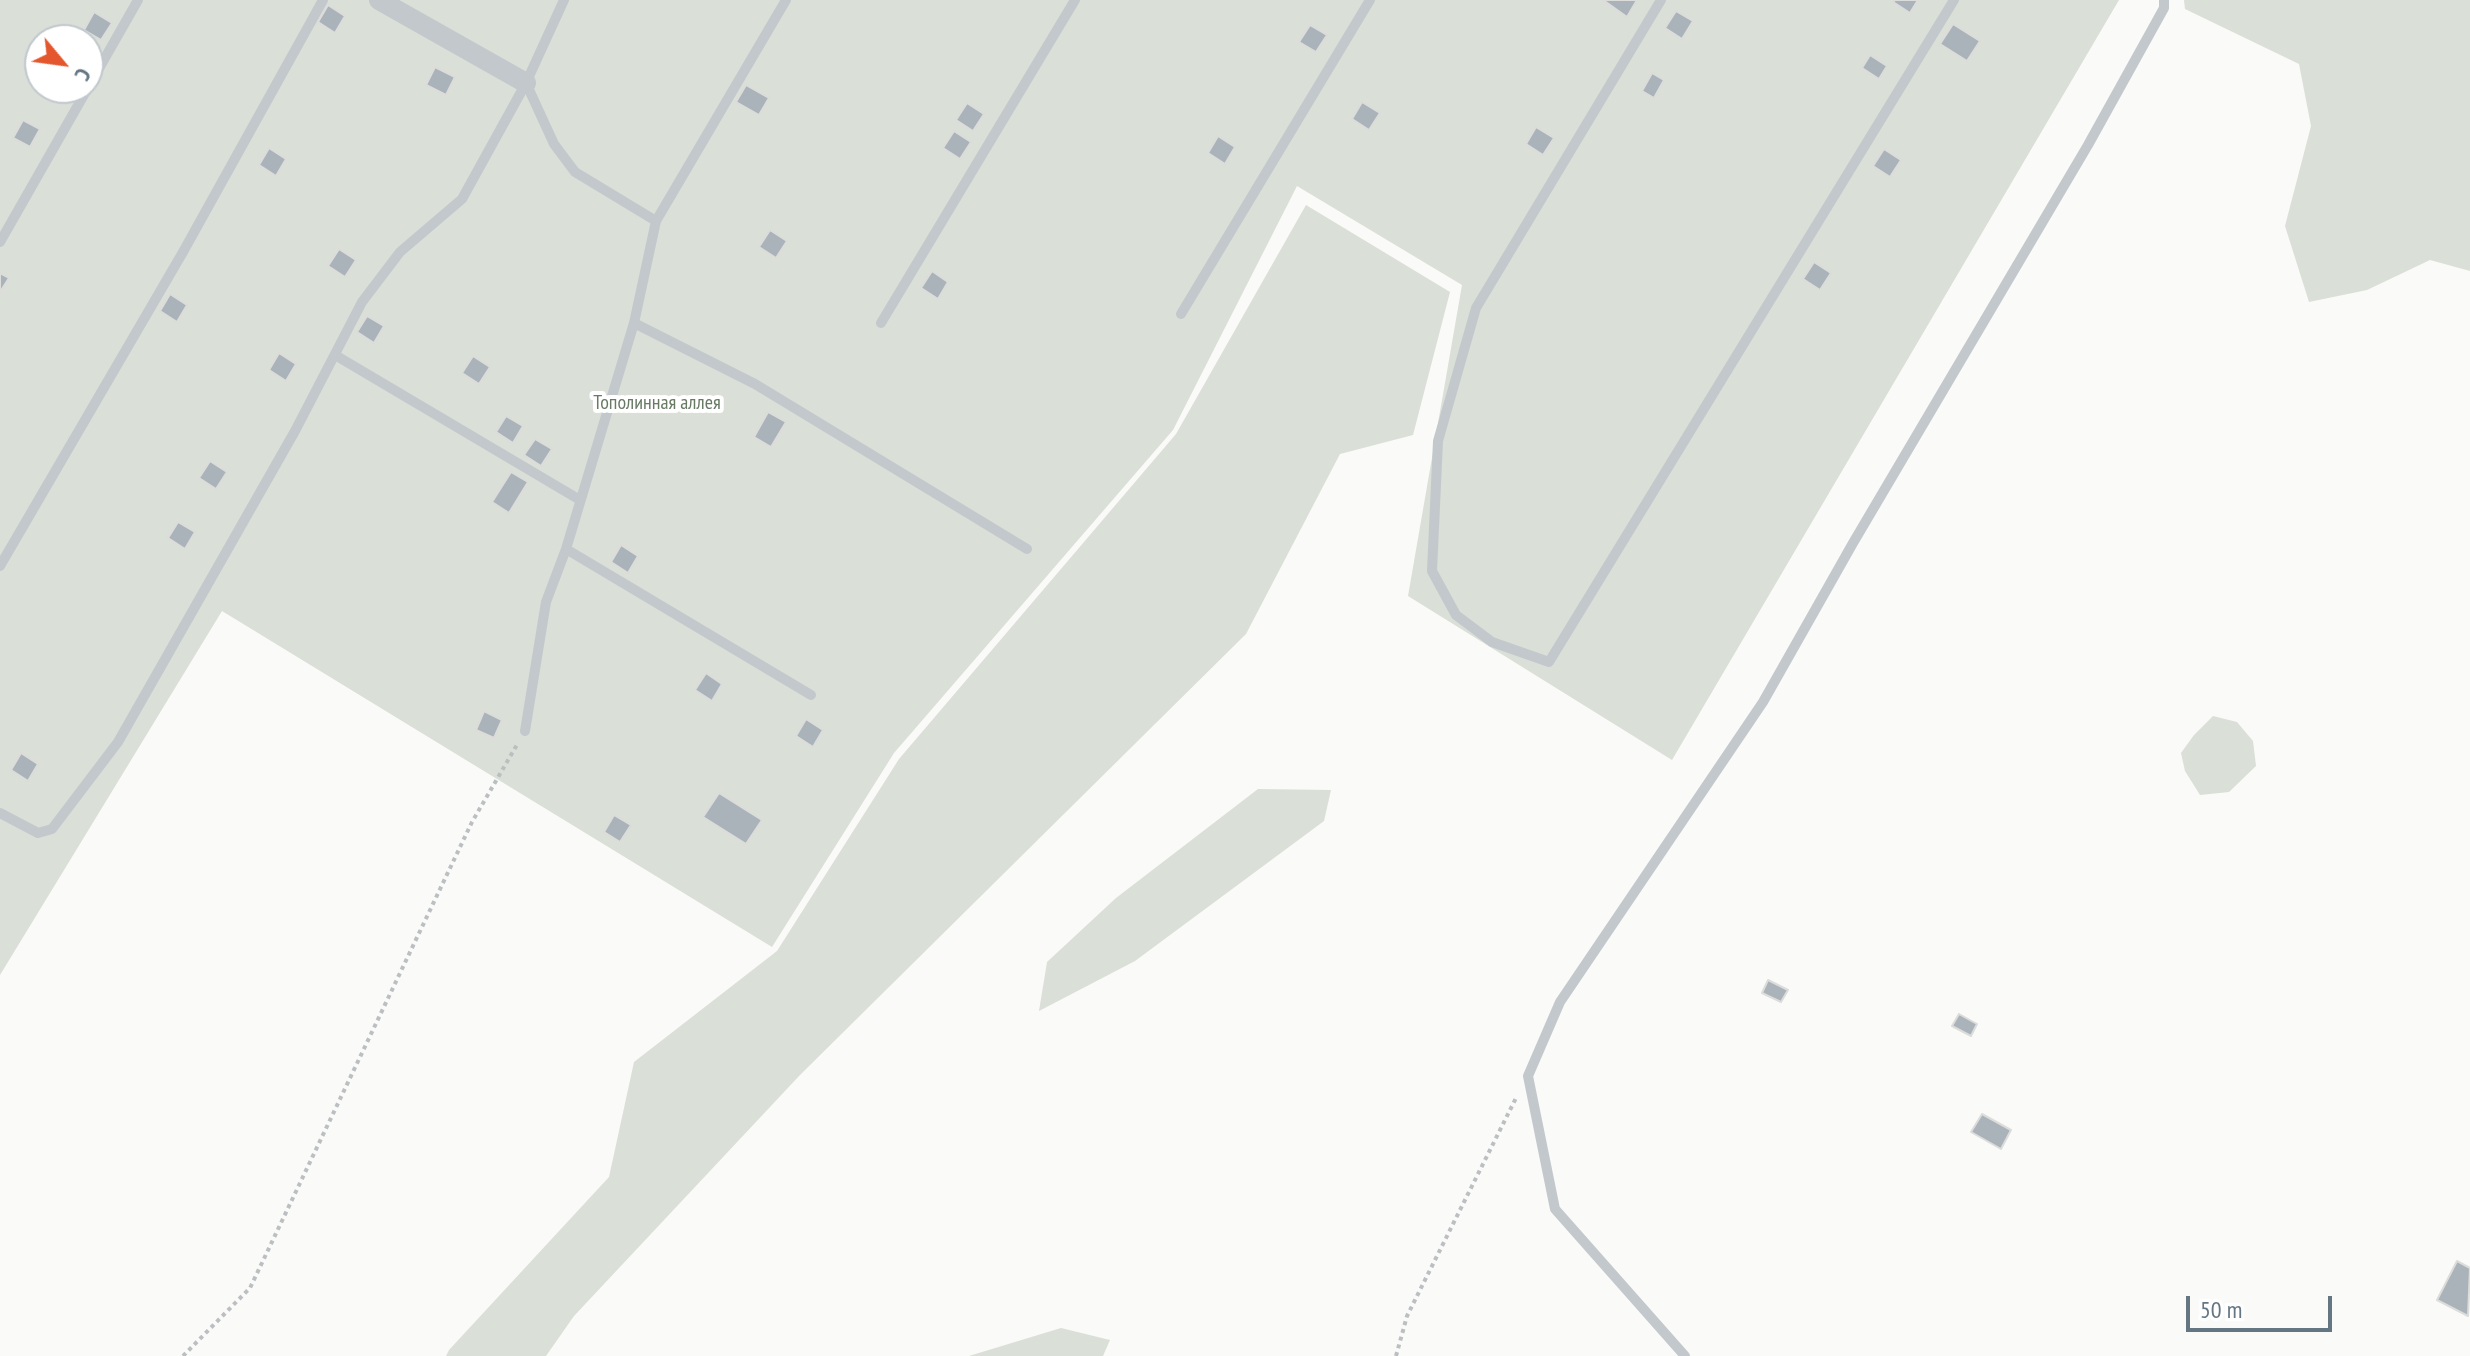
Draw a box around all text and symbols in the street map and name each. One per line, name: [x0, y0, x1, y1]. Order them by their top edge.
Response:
north arrow: [24, 24, 104, 104]
text: С: [69, 63, 98, 86]
park label: Тополинная аллея: [593, 391, 721, 415]
scale bar: [2190, 1280, 2336, 1330]
text: 50 m: [2200, 1294, 2242, 1325]

